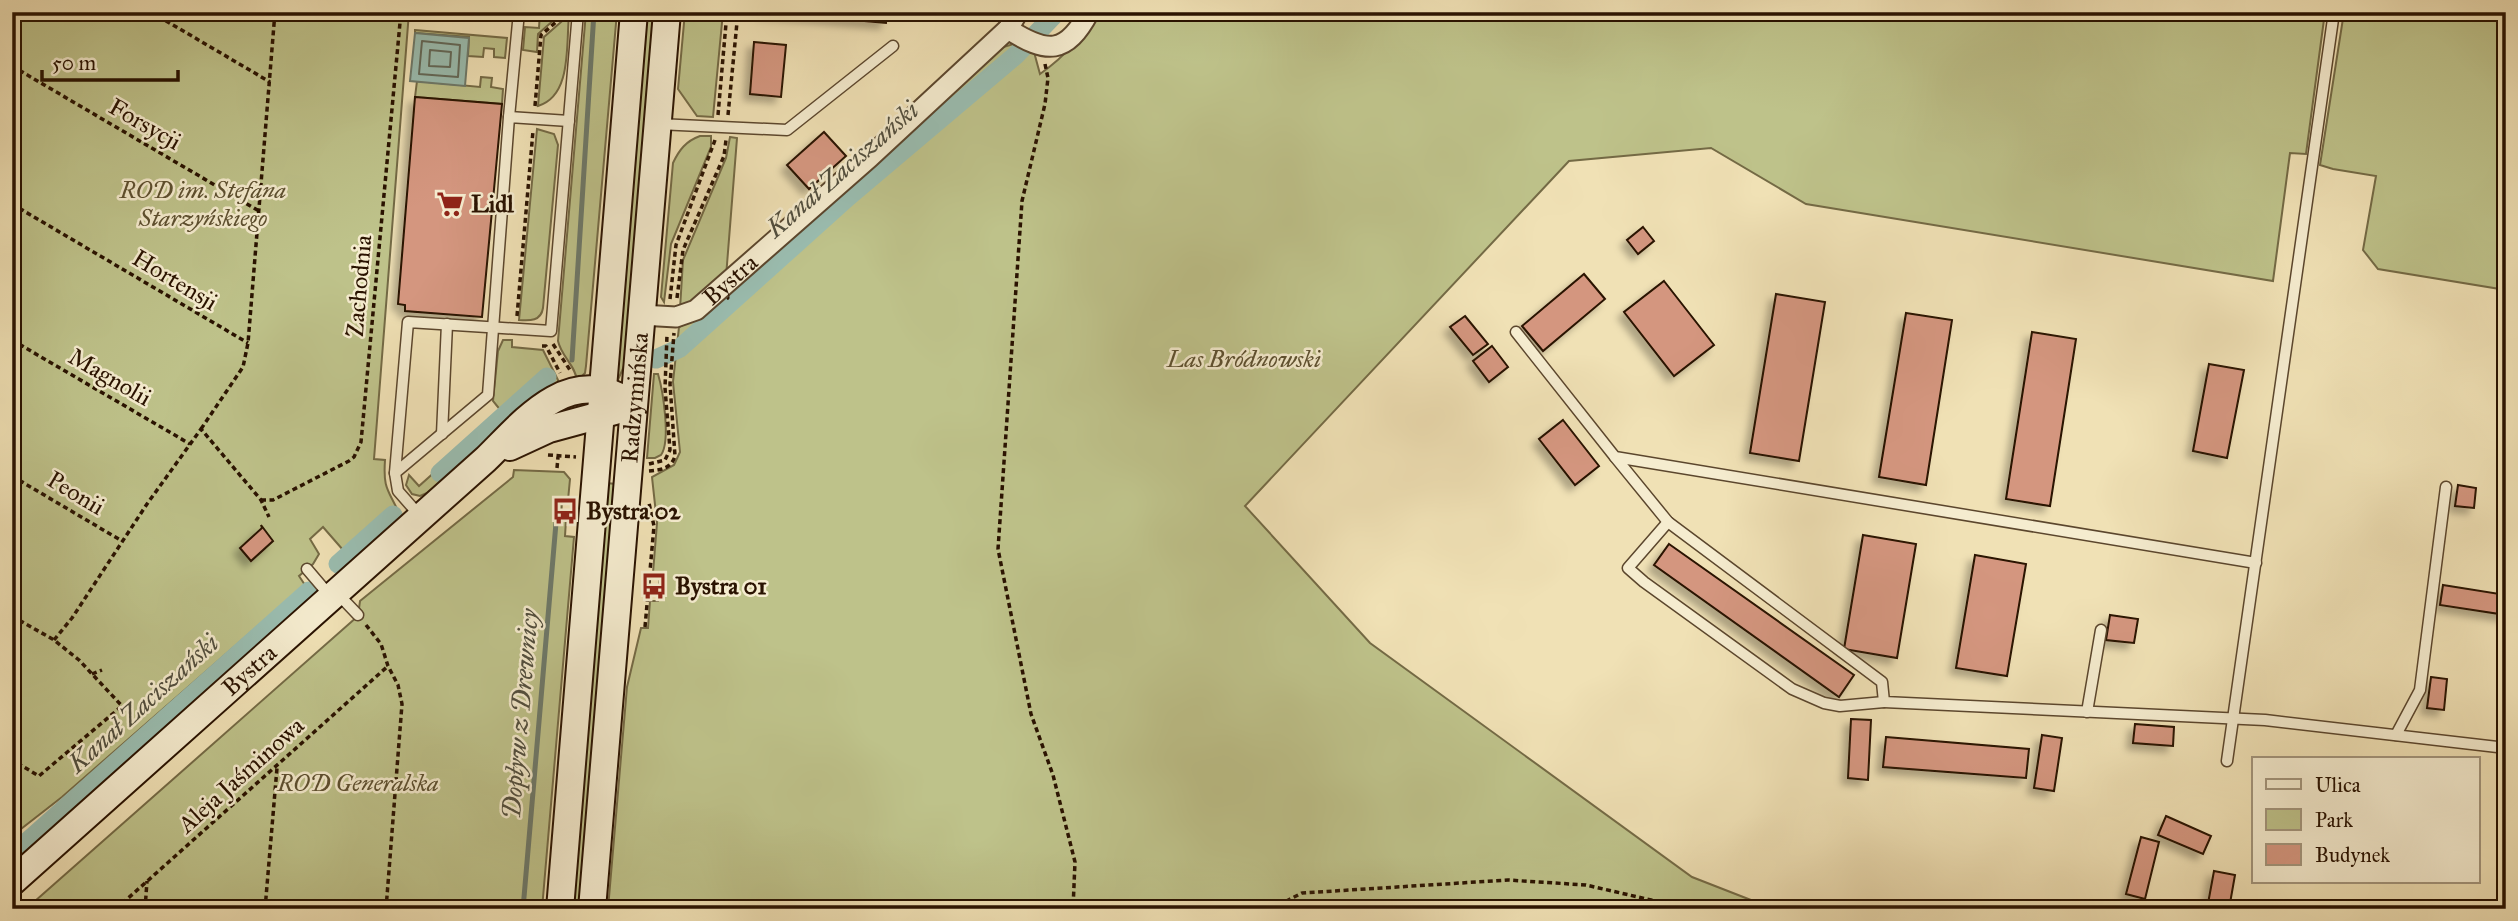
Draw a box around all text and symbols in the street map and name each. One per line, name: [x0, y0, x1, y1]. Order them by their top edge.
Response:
scale bar: [42, 38, 178, 82]
text: 50 m: [52, 50, 97, 76]
street label: Forsycji: [103, 91, 187, 157]
water label: Kanał Zaciszański: [757, 94, 925, 245]
park label: ROD im. Stefana Starzyńskiego: [119, 175, 286, 233]
supermarket icon: Lidl: [435, 189, 465, 219]
place label: Lidl: [471, 189, 514, 219]
street label: Zachodnia: [340, 233, 378, 338]
street label: Hortensji: [127, 243, 223, 317]
street label: Bystra: [697, 247, 765, 312]
street label: Radzymińska: [614, 330, 655, 464]
street label: Magnolii: [63, 341, 157, 413]
park label: Las Bródnowski: [1166, 344, 1321, 374]
street label: Peonii: [42, 464, 110, 522]
bus stop icon: Bystra 02: [550, 496, 580, 526]
place label: Bystra 02: [586, 496, 682, 526]
bus stop icon: Bystra 01: [639, 571, 669, 601]
place label: Bystra 01: [675, 571, 767, 601]
water label: Dopływ z Drewnicy: [495, 606, 546, 820]
water label: Kanał Zaciszański: [59, 627, 225, 781]
street label: Bystra: [216, 637, 284, 703]
street label: Aleja Jaśminowa: [171, 710, 311, 840]
legend: [2252, 757, 2480, 883]
park label: ROD Generalska: [276, 768, 439, 798]
text: Ulica: [2315, 772, 2361, 798]
text: Park: [2315, 807, 2353, 833]
text: Budynek: [2315, 842, 2390, 868]

